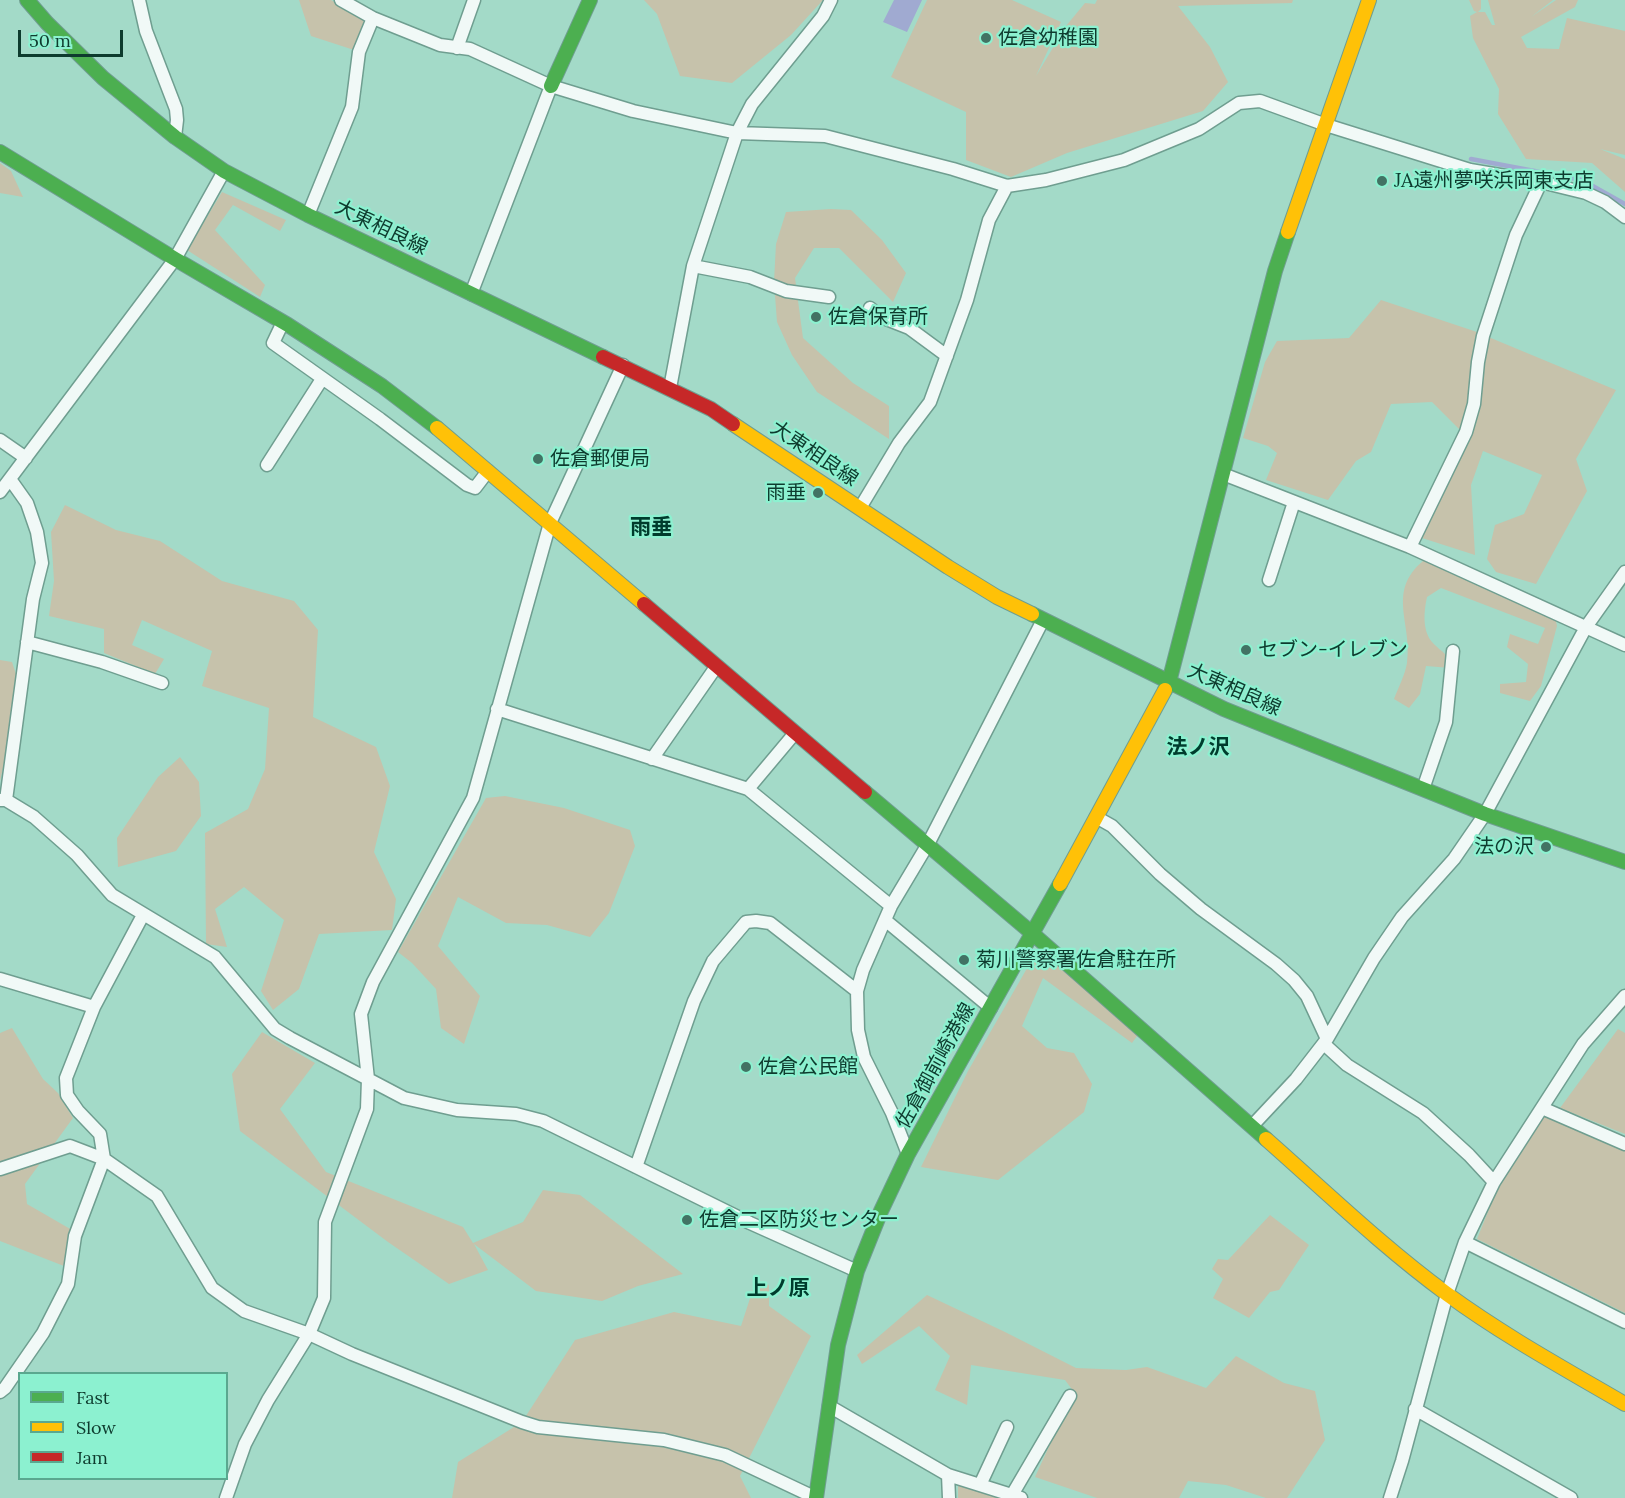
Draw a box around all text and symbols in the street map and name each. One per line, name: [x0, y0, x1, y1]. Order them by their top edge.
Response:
scale bar: [21, 18, 126, 56]
place label: 佐倉幼稚園: [998, 26, 1098, 50]
text: 50 m: [29, 29, 71, 52]
marker: 佐倉幼稚園: [979, 31, 993, 45]
place label: JA遠州夢咲浜岡東支店: [1394, 169, 1593, 193]
marker: JA遠州夢咲浜岡東支店: [1375, 174, 1389, 188]
street label: 大東相良線: [331, 195, 431, 261]
place label: 佐倉保育所: [828, 305, 928, 329]
marker: 佐倉保育所: [809, 310, 823, 324]
street label: 大東相良線: [766, 416, 862, 492]
place label: 佐倉郵便局: [550, 447, 650, 471]
marker: 佐倉郵便局: [531, 452, 545, 466]
place label: 雨垂: [766, 481, 806, 505]
marker: 雨垂: [811, 486, 825, 500]
district label: 雨垂: [630, 515, 672, 541]
place label: セブン-イレブン: [1258, 638, 1408, 662]
marker: セブン-イレブン: [1239, 643, 1253, 657]
street label: 大東相良線: [1183, 659, 1285, 721]
district label: 法ノ沢: [1167, 735, 1229, 761]
place label: 法の沢: [1474, 835, 1534, 859]
marker: 法の沢: [1539, 840, 1553, 854]
place label: 菊川警察署佐倉駐在所: [976, 948, 1176, 972]
marker: 菊川警察署佐倉駐在所: [957, 953, 971, 967]
street label: 佐倉御前崎港線: [892, 999, 980, 1133]
place label: 佐倉公民館: [758, 1055, 858, 1079]
marker: 佐倉公民館: [739, 1060, 753, 1074]
place label: 佐倉二区防災センター: [699, 1208, 899, 1232]
marker: 佐倉二区防災センター: [680, 1213, 694, 1227]
district label: 上ノ原: [747, 1276, 809, 1302]
legend: [18, 1372, 228, 1480]
text: Fast: [76, 1386, 110, 1409]
text: Slow: [76, 1416, 116, 1439]
text: Jam: [76, 1446, 108, 1469]

